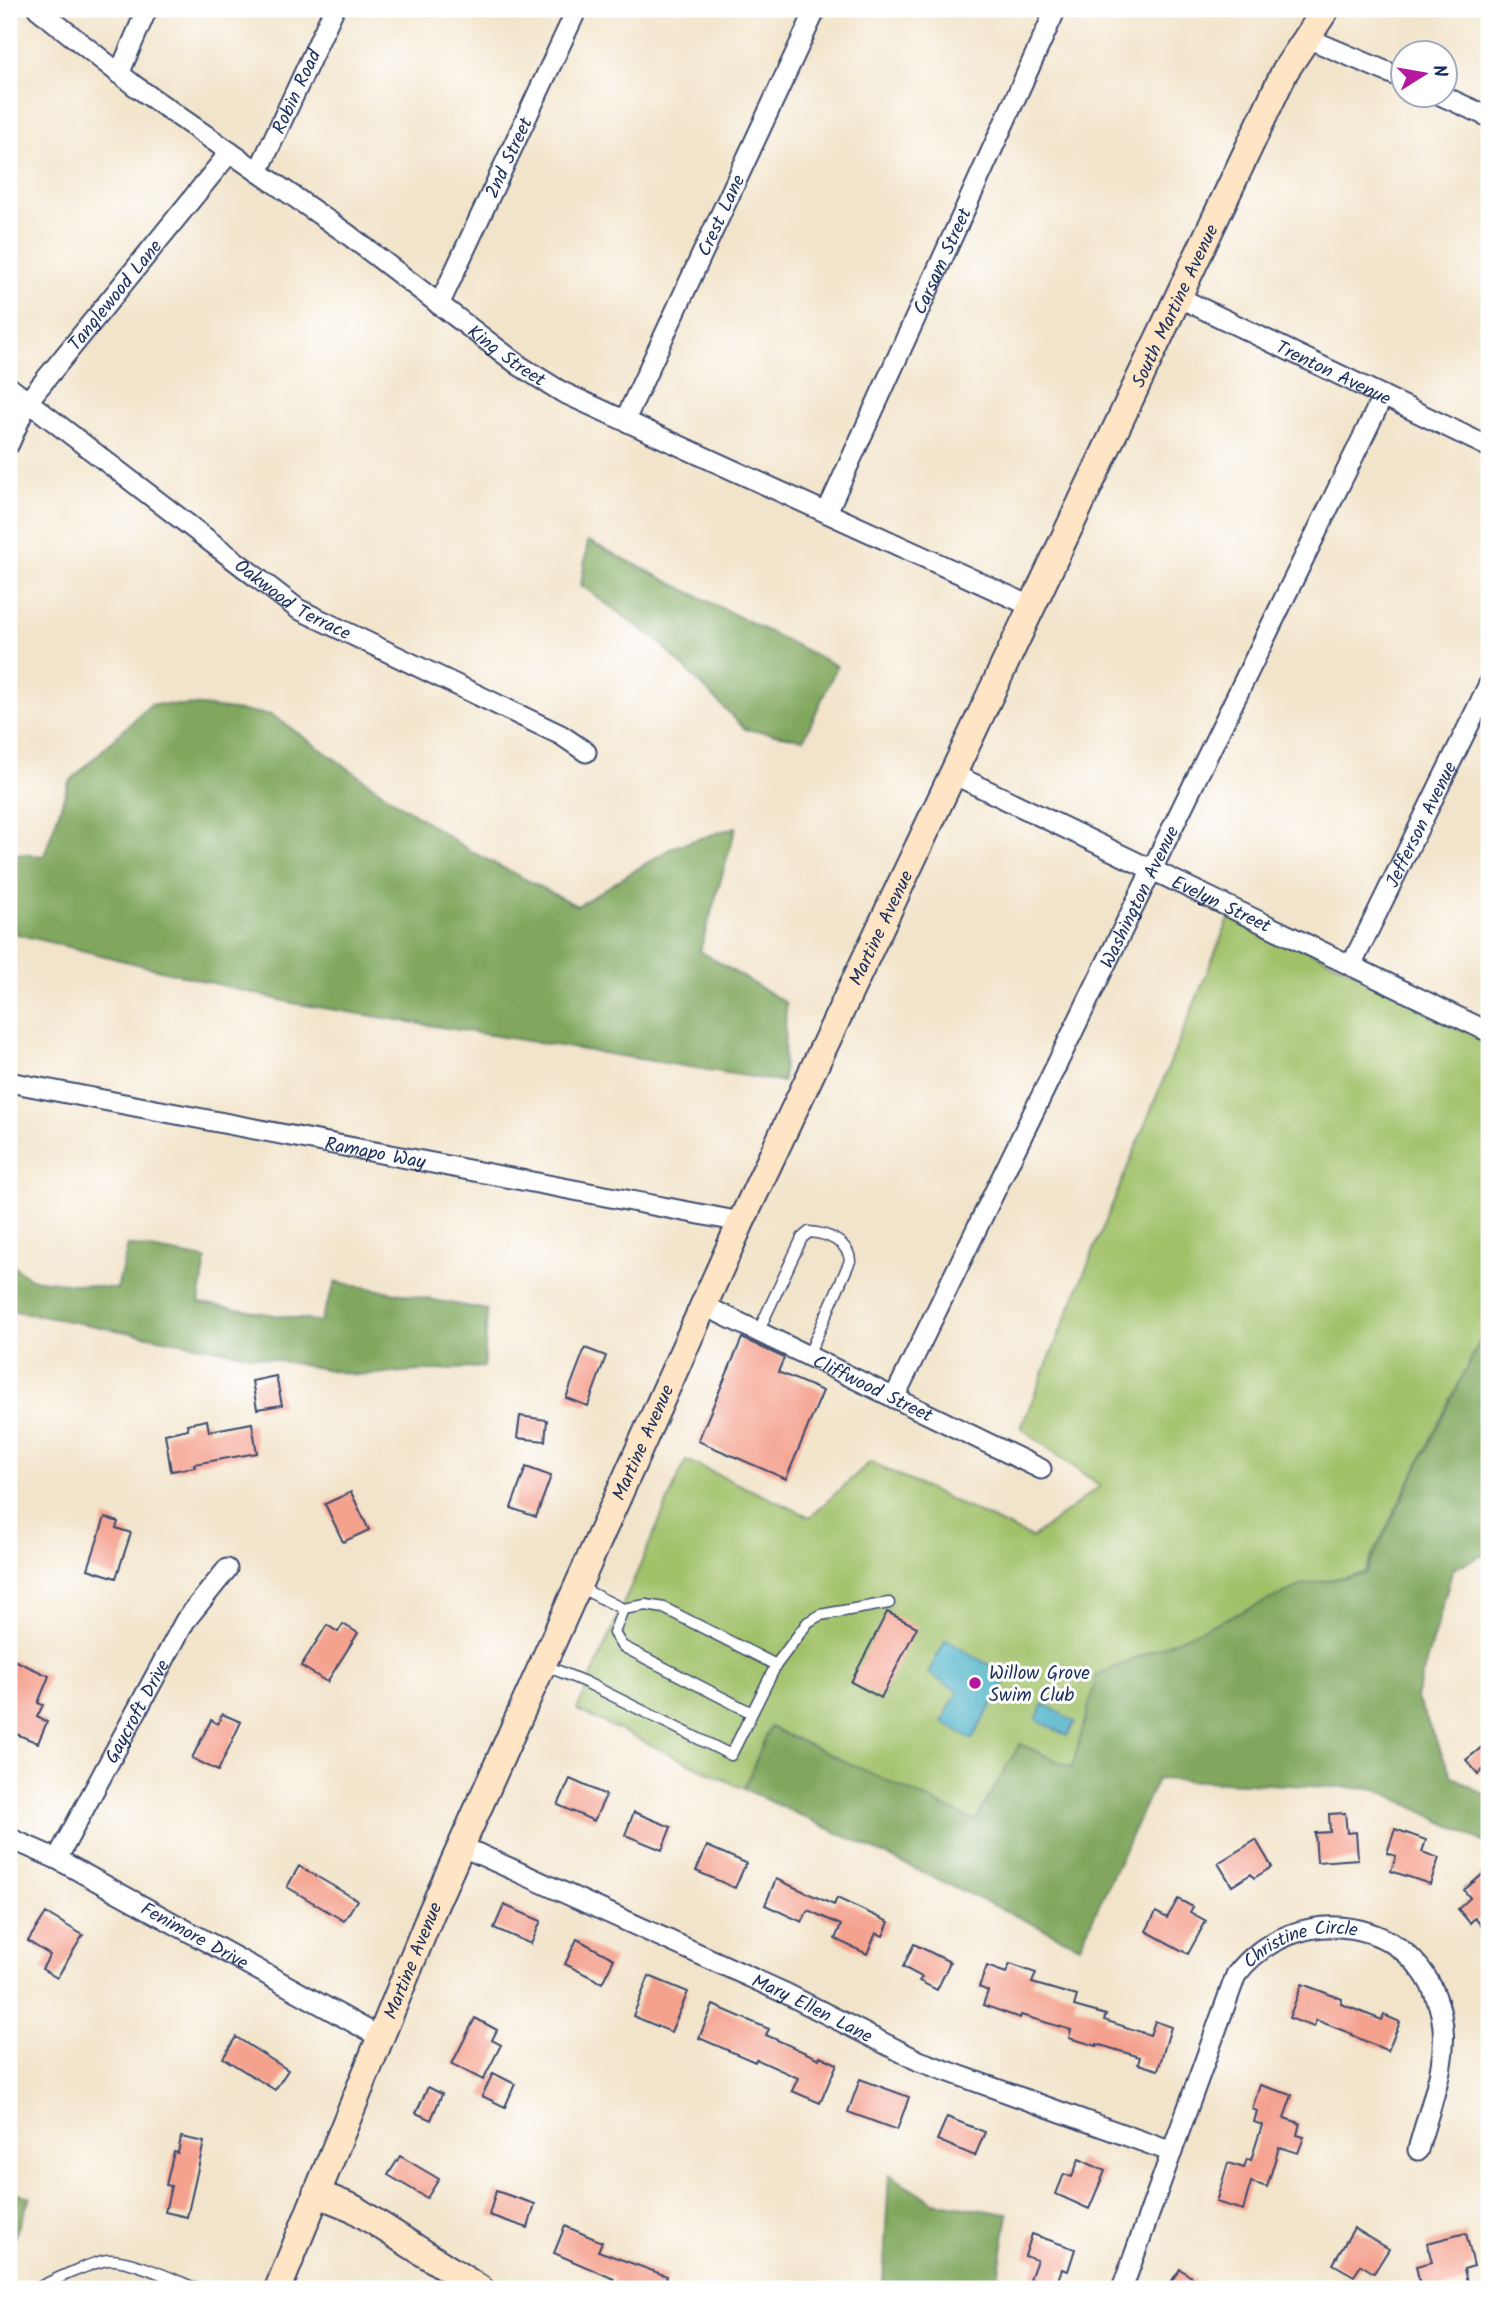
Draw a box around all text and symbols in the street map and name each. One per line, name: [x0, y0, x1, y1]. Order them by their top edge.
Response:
north arrow: [1390, 38, 1460, 108]
street label: Robin Road: [265, 45, 330, 139]
text: N: [1423, 62, 1455, 80]
street label: 2nd Street: [478, 112, 542, 204]
street label: Crest Lane: [690, 170, 754, 262]
street label: Carsam Street: [906, 203, 981, 320]
street label: South Martine Avenue: [1125, 219, 1228, 393]
street label: Tanglewood Lane: [61, 233, 171, 358]
street label: King Street: [460, 318, 552, 396]
street label: Trenton Avenue: [1270, 333, 1396, 415]
street label: Oakwood Terrace: [227, 552, 356, 649]
street label: Jefferson Avenue: [1379, 756, 1466, 893]
street label: Washington Avenue: [1093, 821, 1188, 974]
street label: Martine Avenue: [842, 865, 922, 991]
street label: Evelyn Street: [1166, 868, 1276, 942]
street label: Ramapo Way: [322, 1130, 429, 1179]
street label: Cliffwood Street: [807, 1347, 938, 1432]
street label: Martine Avenue: [605, 1380, 683, 1506]
street label: Gaycroft Drive: [98, 1654, 179, 1770]
place label: Willow Grove Swim Club: [989, 1659, 1090, 1711]
marker: Willow Grove Swim Club: [967, 1675, 983, 1691]
street label: Fenimore Drive: [135, 1895, 254, 1979]
street label: Martine Avenue: [376, 1897, 451, 2024]
street label: Christine Circle: [1237, 1914, 1361, 1976]
street label: Mary Ellen Lane: [746, 1967, 878, 2052]

